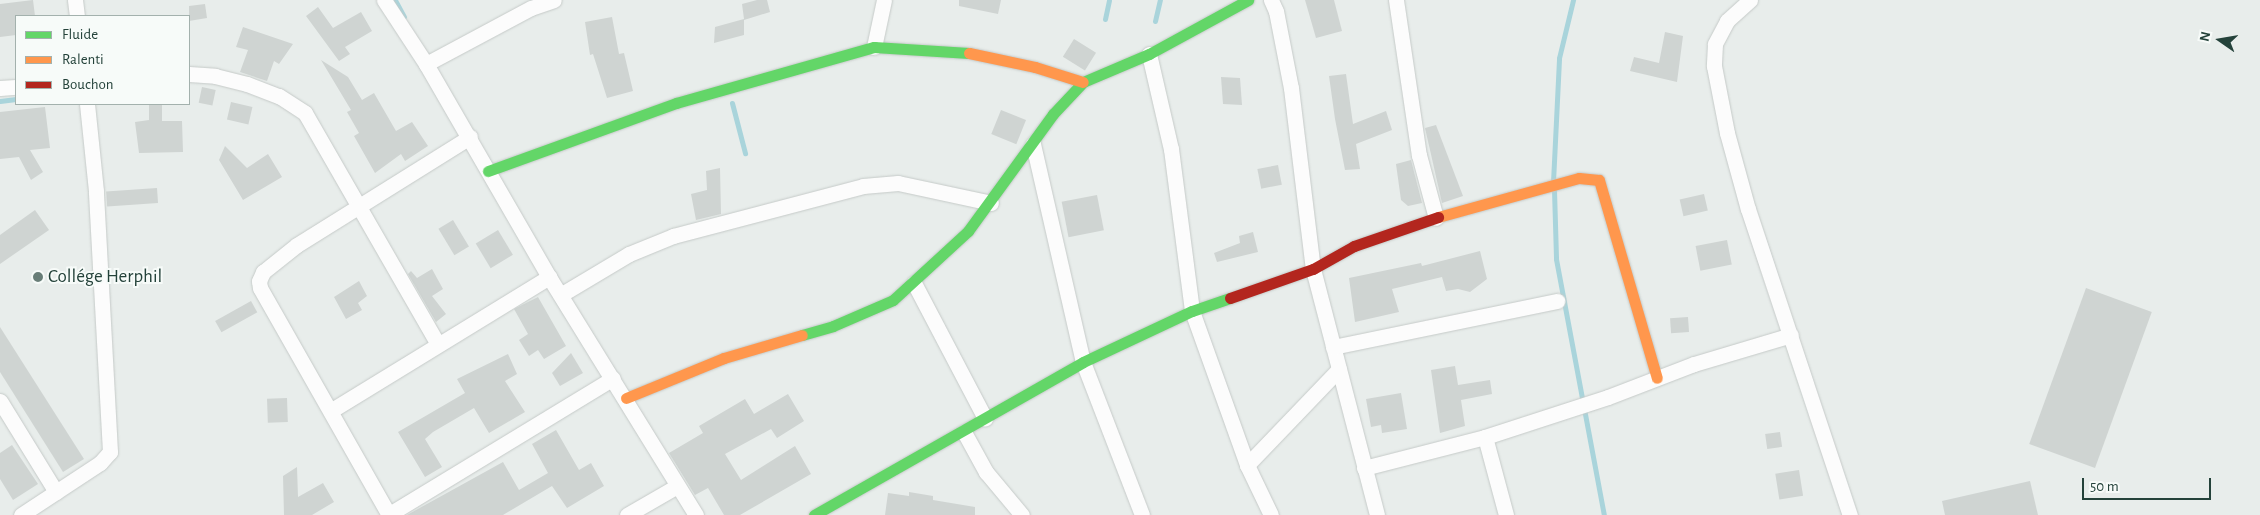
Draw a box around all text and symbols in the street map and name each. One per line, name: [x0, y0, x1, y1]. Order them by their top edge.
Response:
legend: [15, 15, 190, 105]
north arrow: [2195, 15, 2245, 65]
text: Fluide: [62, 27, 98, 42]
text: N: [2197, 30, 2213, 43]
text: Ralenti: [62, 52, 104, 67]
text: Bouchon: [62, 77, 113, 92]
place label: Collége Herphil: [48, 266, 162, 288]
marker: Collége Herphil: [32, 271, 44, 283]
scale bar: [2085, 468, 2214, 500]
text: 50 m: [2090, 479, 2119, 494]

